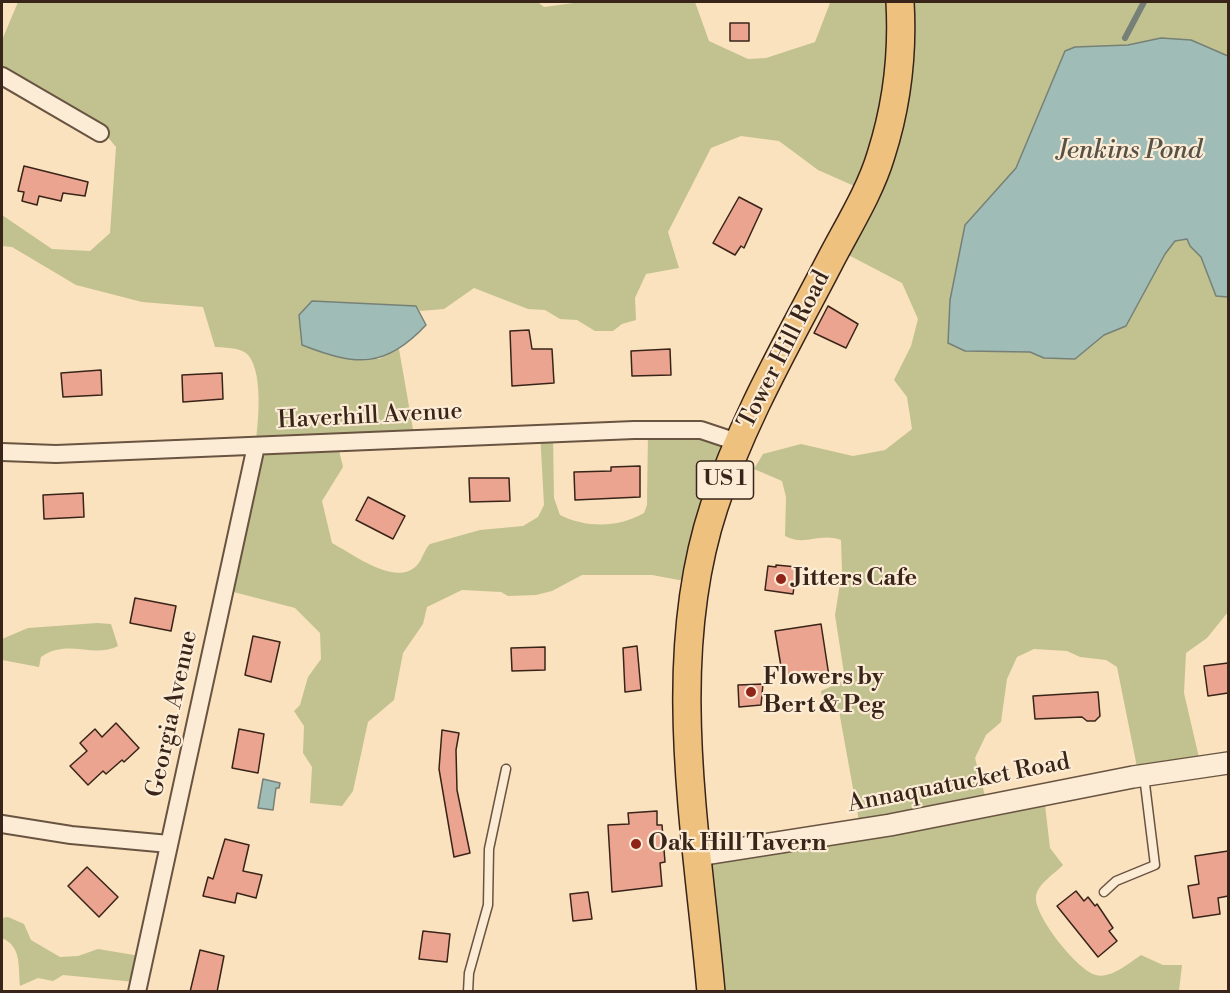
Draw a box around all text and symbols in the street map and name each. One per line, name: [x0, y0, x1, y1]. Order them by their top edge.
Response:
water label: Jenkins Pond: [1058, 136, 1202, 168]
street label: Tower Hill Road: [733, 266, 837, 434]
street label: Haverhill Avenue: [277, 398, 463, 436]
road number: US 1: [696, 461, 754, 499]
place label: Jitters Cafe: [793, 565, 917, 593]
marker: Jitters Cafe: [774, 572, 788, 586]
street label: Georgia Avenue: [141, 628, 205, 800]
place label: Flowers by Bert & Peg: [763, 664, 885, 720]
marker: Flowers by Bert & Peg: [744, 685, 758, 699]
street label: Annaquatucket Road: [845, 748, 1073, 820]
place label: Oak Hill Tavern: [648, 830, 826, 858]
marker: Oak Hill Tavern: [629, 837, 643, 851]

